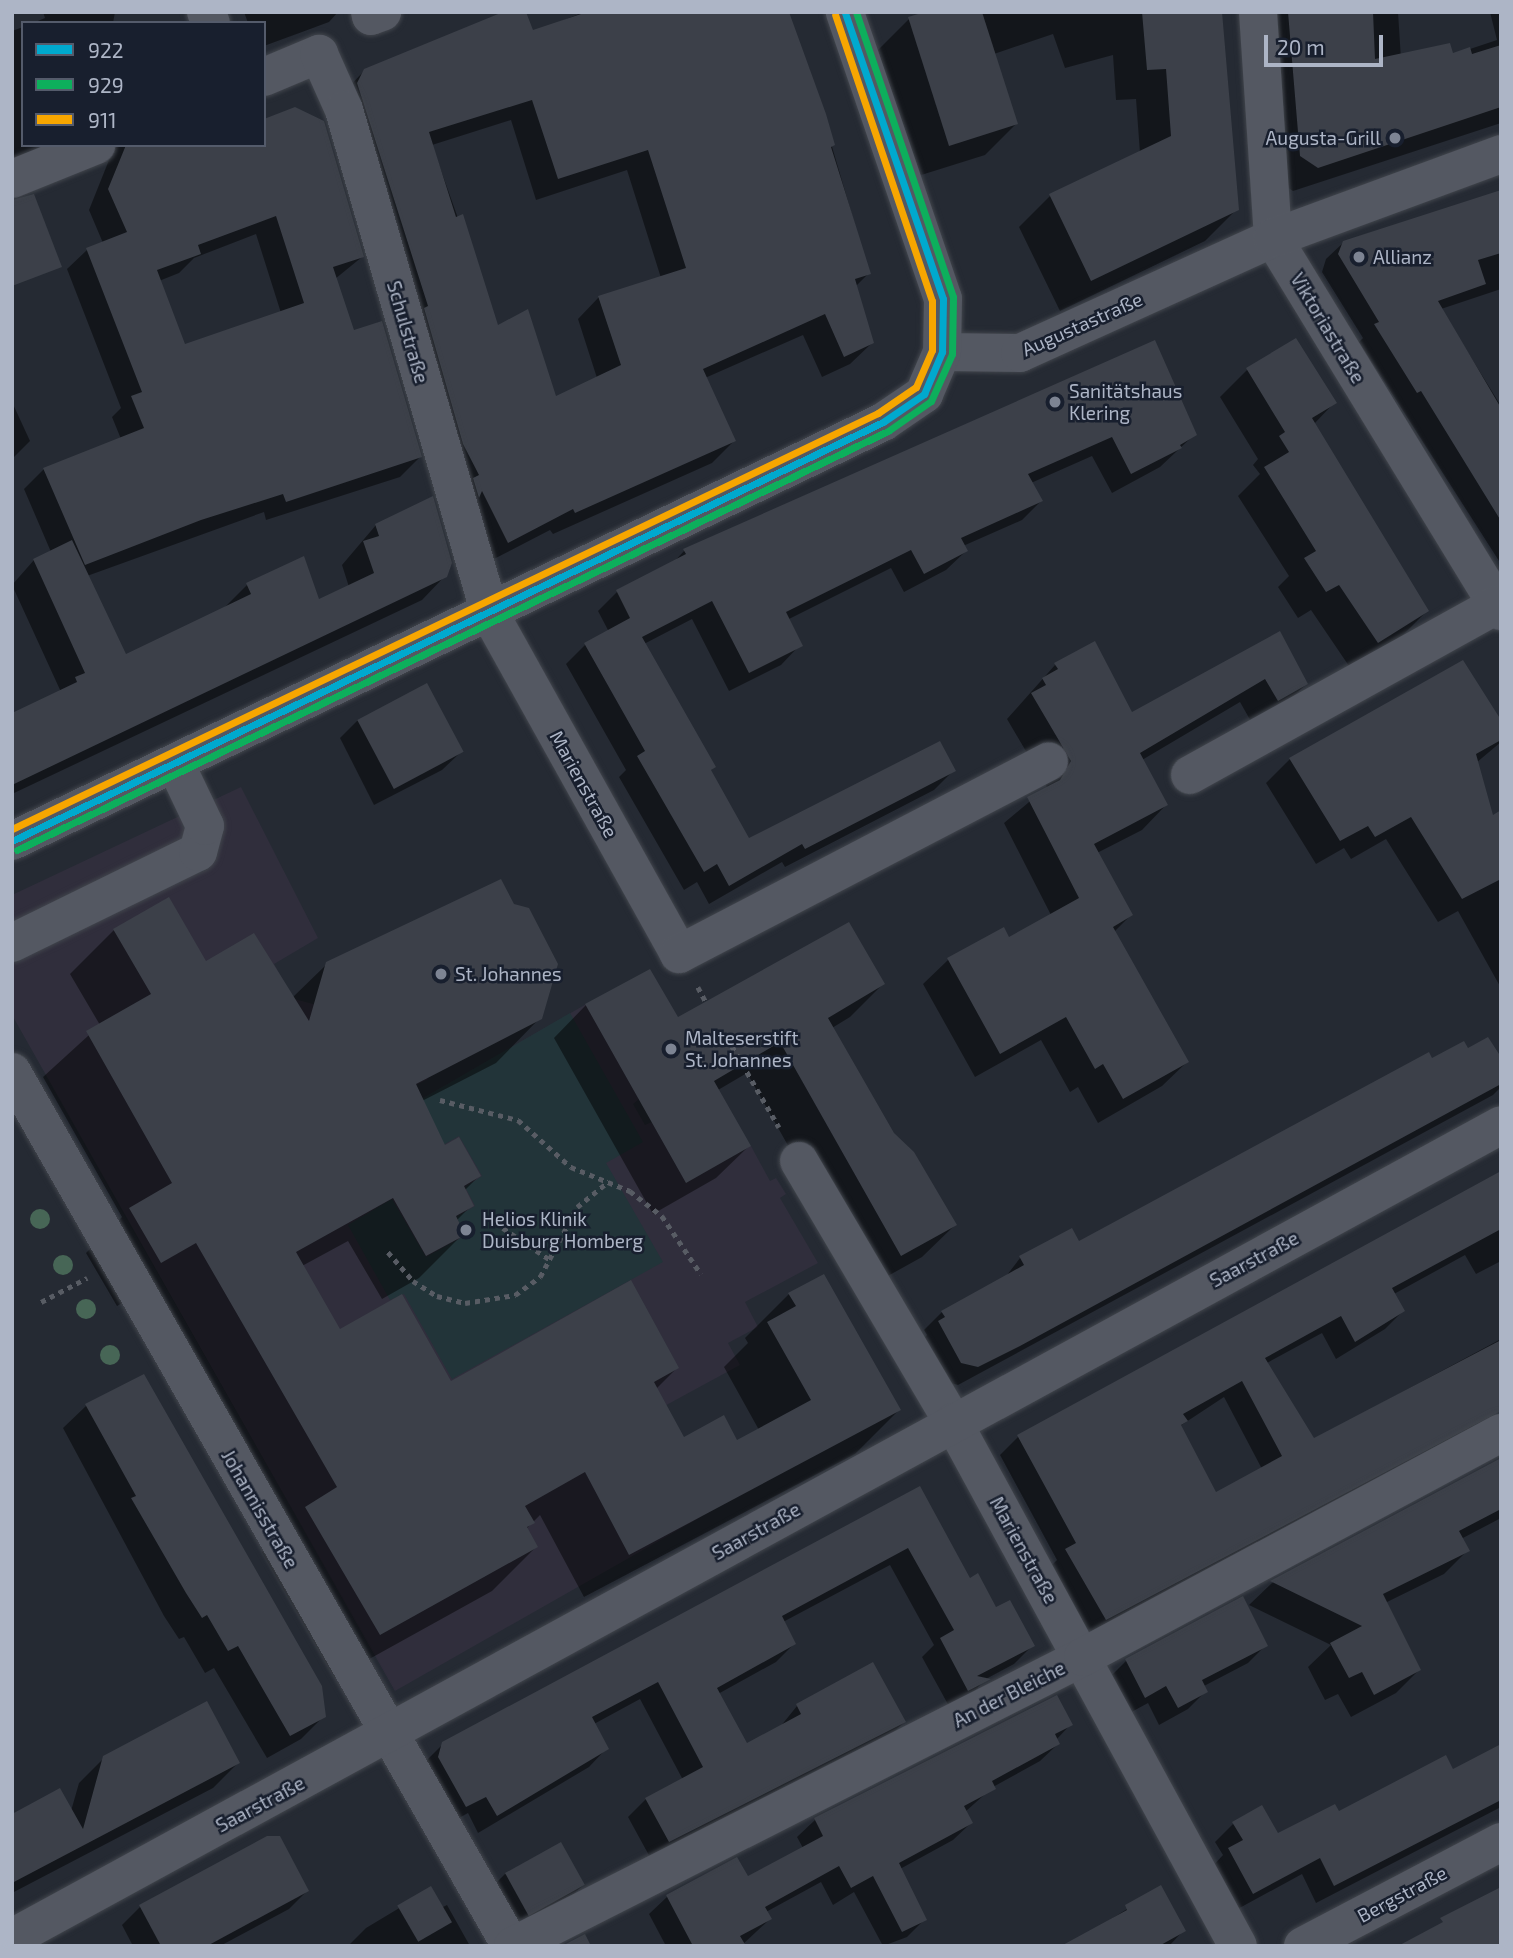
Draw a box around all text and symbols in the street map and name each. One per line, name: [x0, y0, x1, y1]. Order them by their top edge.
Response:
legend: [21, 21, 266, 147]
scale bar: [1268, 21, 1387, 65]
text: 20 m: [1277, 34, 1325, 59]
text: 922: [88, 37, 124, 62]
text: 929: [88, 72, 124, 97]
text: 911: [88, 107, 117, 132]
place label: Augusta-Grill: [1266, 127, 1381, 149]
marker: Augusta-Grill: [1387, 130, 1403, 146]
place label: Allianz: [1373, 246, 1432, 268]
marker: Allianz: [1351, 249, 1367, 265]
street label: Viktoriastraße: [1286, 269, 1370, 387]
street label: Schulstraße: [383, 278, 433, 386]
street label: Augustastraße: [1018, 287, 1146, 361]
place label: Sanitätshaus Klering: [1069, 380, 1182, 424]
marker: Sanitätshaus Klering: [1047, 394, 1063, 410]
street label: Marienstraße: [545, 727, 623, 841]
place label: St. Johannes: [455, 963, 562, 985]
marker: St. Johannes: [433, 966, 449, 982]
place label: Malteserstift St. Johannes: [685, 1027, 799, 1071]
marker: Malteserstift St. Johannes: [663, 1041, 679, 1057]
place label: Helios Klinik Duisburg Homberg: [482, 1208, 643, 1252]
marker: Helios Klinik Duisburg Homberg: [456, 1220, 476, 1240]
street label: Saarstraße: [1206, 1226, 1302, 1292]
street label: Johannisstraße: [217, 1446, 303, 1572]
street label: Marienstraße: [985, 1493, 1063, 1607]
street label: Saarstraße: [708, 1497, 804, 1565]
street label: An der Bleiche: [949, 1656, 1069, 1732]
street label: Saarstraße: [212, 1771, 308, 1837]
street label: Bergstraße: [1353, 1861, 1451, 1927]

